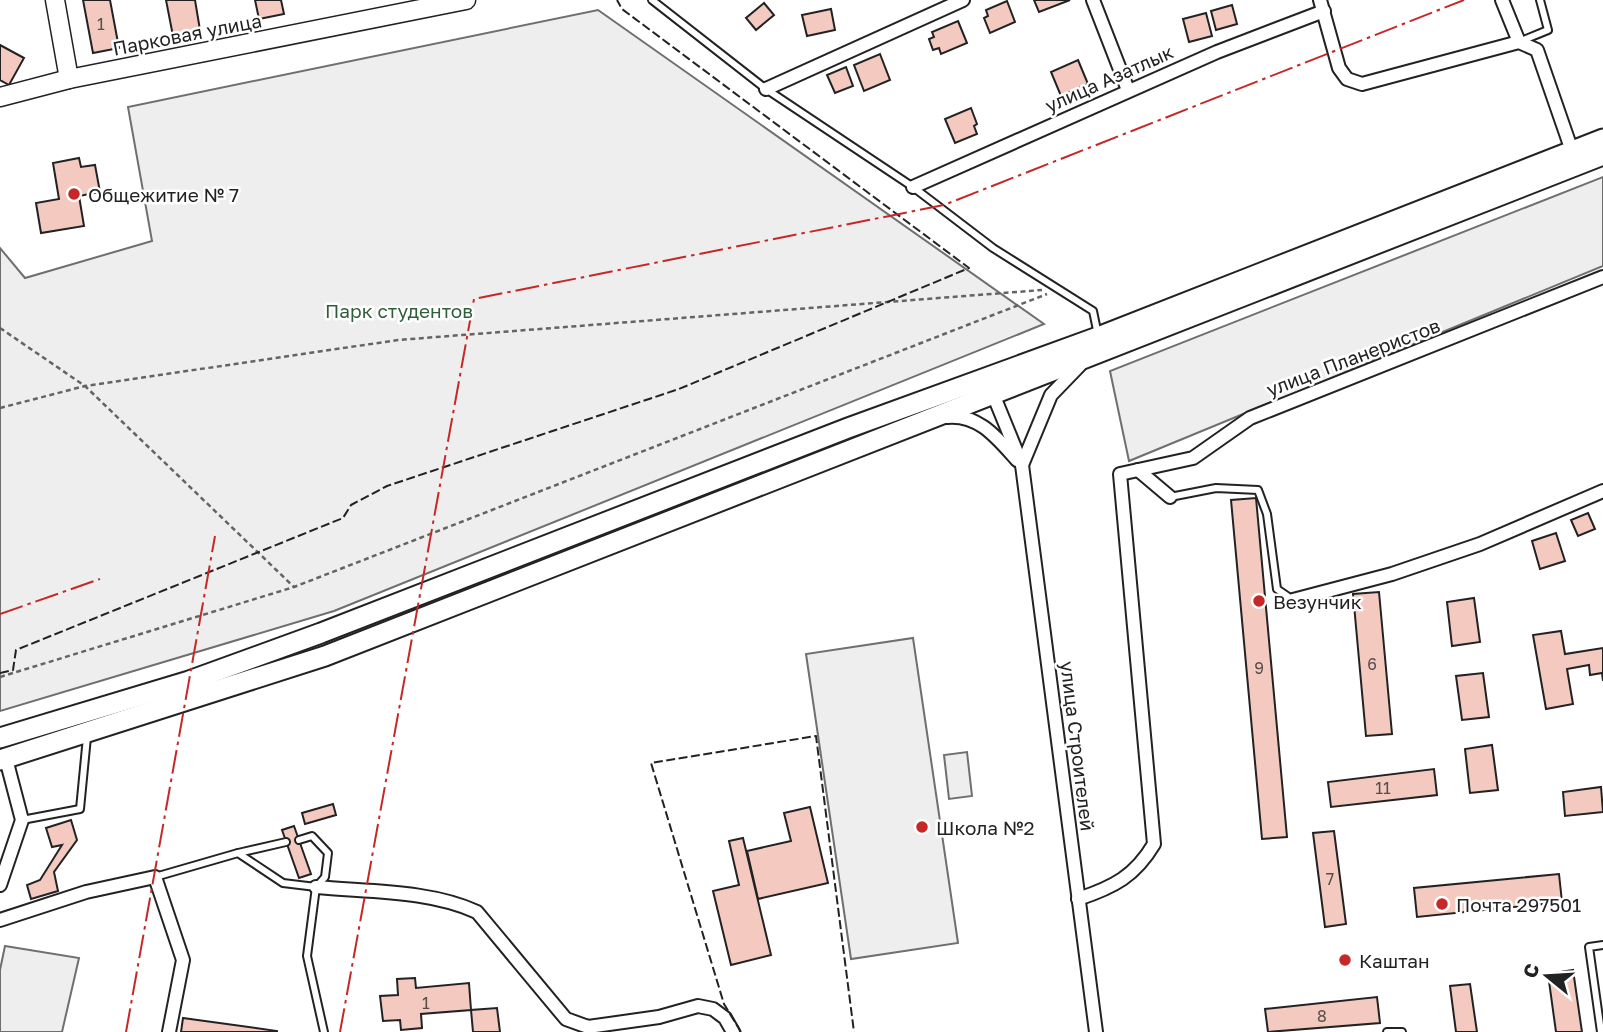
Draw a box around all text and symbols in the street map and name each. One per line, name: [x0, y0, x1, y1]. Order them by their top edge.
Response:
street label: Парковая улица: [111, 8, 263, 60]
house number: 1: [97, 14, 105, 34]
street label: улица Азатлык: [1041, 39, 1177, 117]
place label: Общежитие № 7: [88, 183, 239, 206]
marker: Общежитие № 7: [66, 186, 82, 202]
park label: Парк студентов: [325, 299, 473, 322]
street label: улица Планеристов: [1263, 313, 1443, 401]
place label: Везунчик: [1273, 590, 1362, 613]
marker: Везунчик: [1251, 593, 1267, 609]
house number: 6: [1367, 654, 1377, 674]
house number: 9: [1254, 658, 1264, 678]
street label: улица Строителей: [1056, 660, 1100, 832]
house number: 11: [1375, 778, 1391, 798]
place label: Школа №2: [936, 816, 1035, 839]
marker: Школа №2: [914, 819, 930, 835]
house number: 7: [1326, 869, 1334, 889]
place label: Почта 297501: [1456, 893, 1581, 916]
marker: Почта 297501: [1434, 896, 1450, 912]
north arrow: [1512, 941, 1582, 1011]
place label: Каштан: [1359, 949, 1430, 972]
marker: Каштан: [1337, 952, 1353, 968]
text: С: [1517, 961, 1543, 981]
house number: 1: [422, 993, 430, 1013]
house number: 8: [1317, 1006, 1327, 1026]

